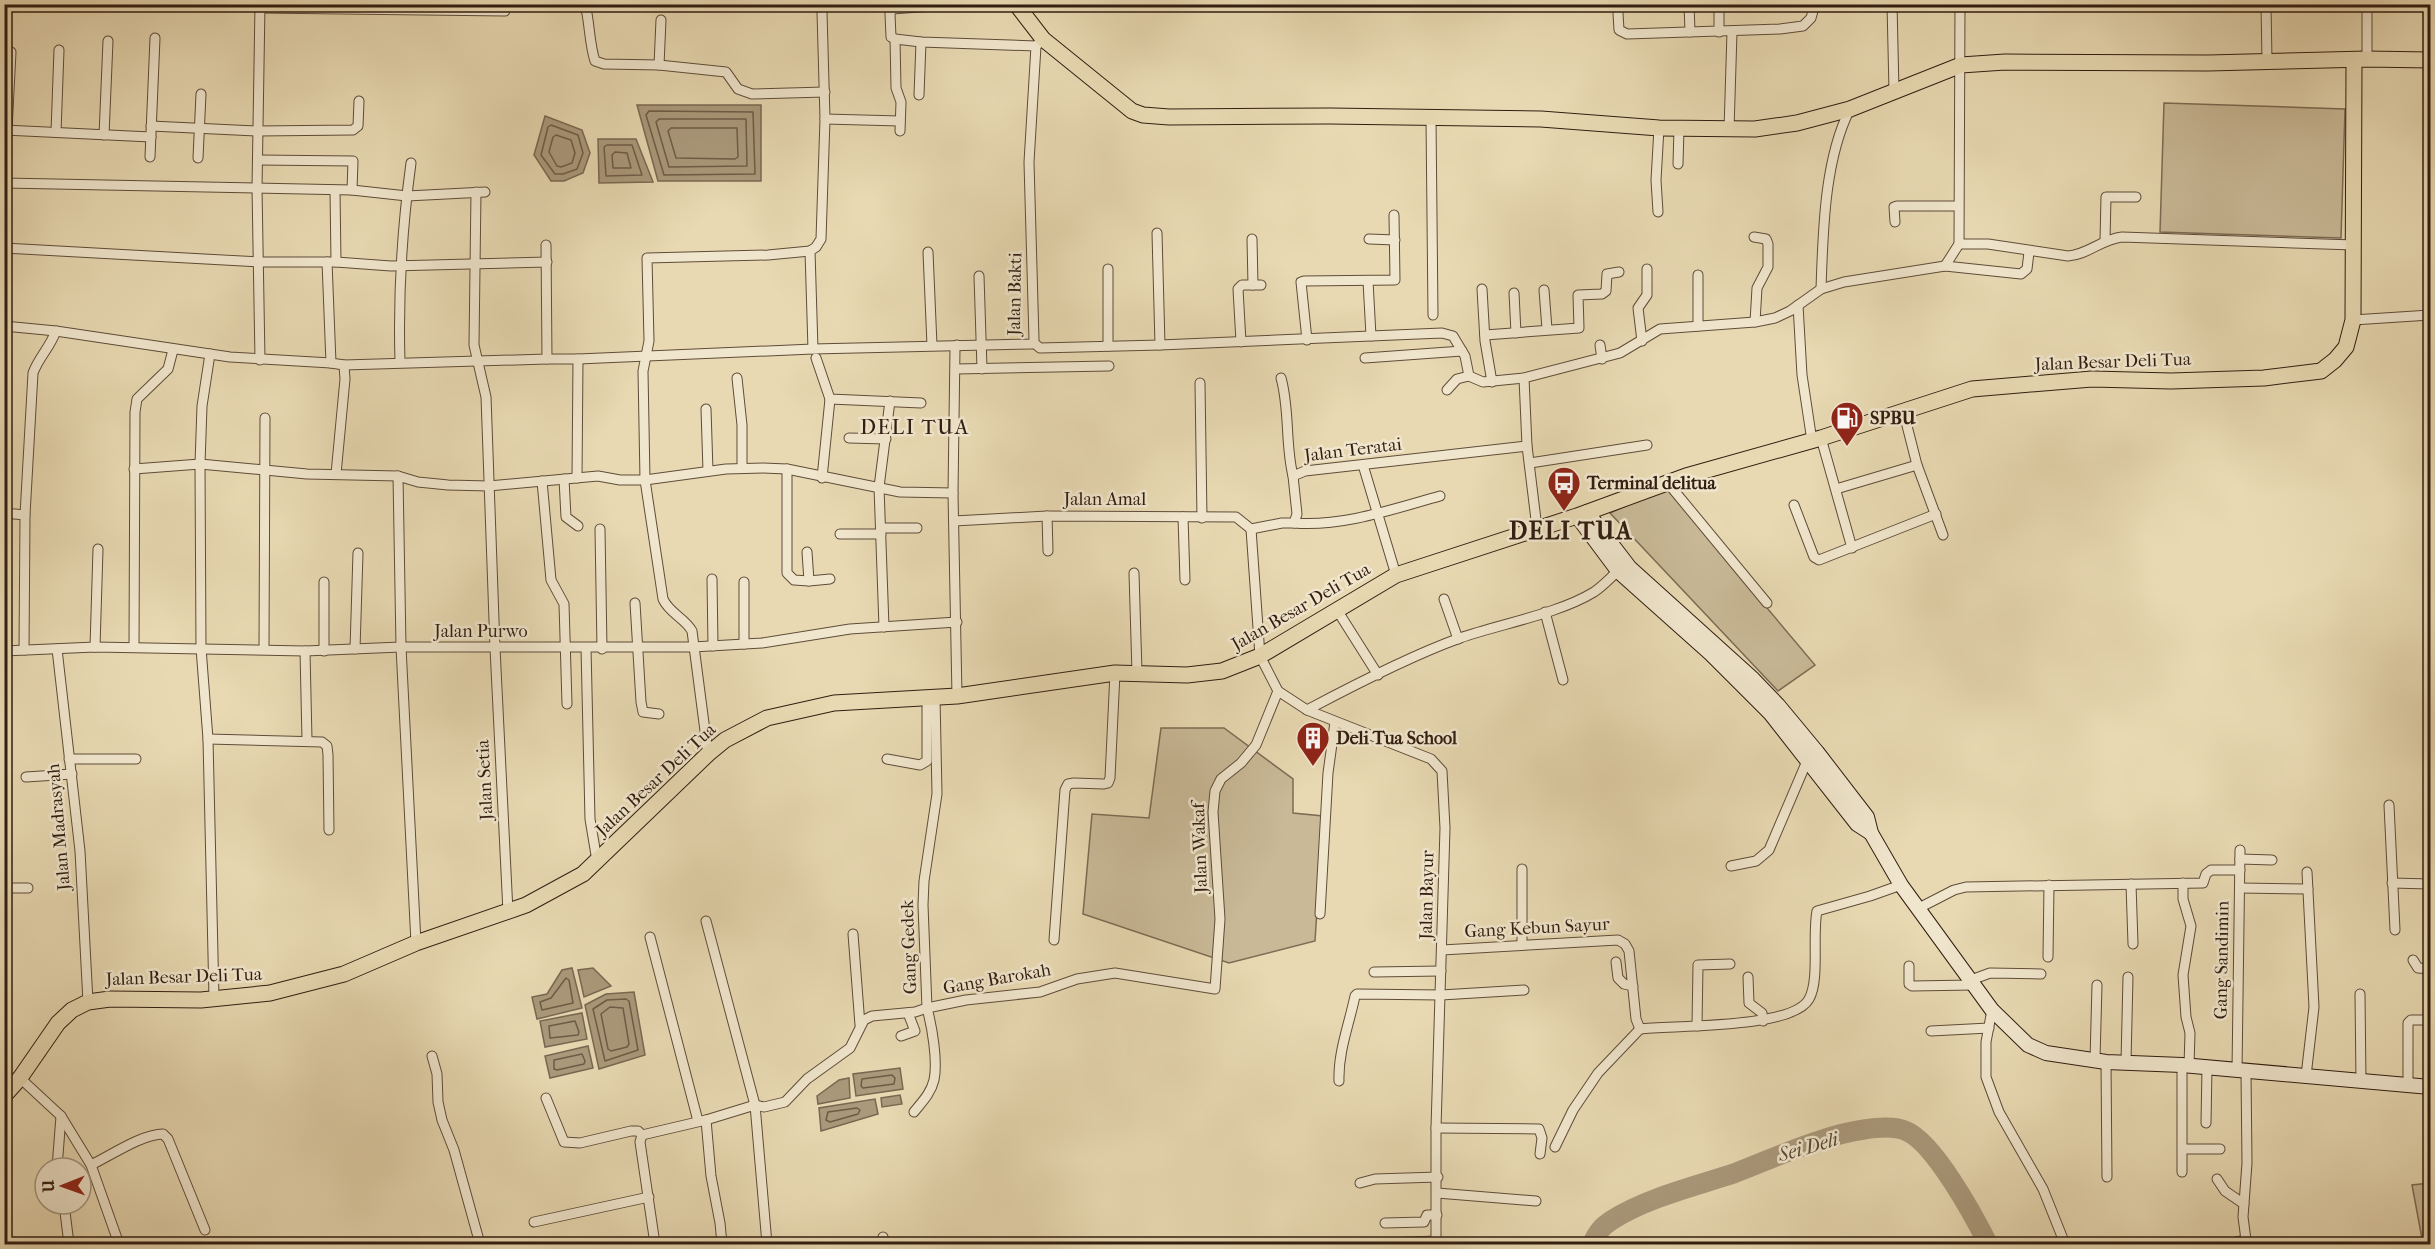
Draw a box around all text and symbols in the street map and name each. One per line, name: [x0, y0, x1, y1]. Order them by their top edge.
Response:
street label: Jalan Bakti: [1004, 251, 1026, 338]
street label: Jalan Besar Deli Tua: [2033, 349, 2192, 375]
fuel station icon: SPBU: [1829, 400, 1865, 447]
place label: SPBU: [1870, 408, 1917, 429]
district label: DELI TUA: [860, 415, 970, 439]
street label: Jalan Teratai: [1301, 434, 1404, 467]
bus stop icon: Terminal delitua: [1546, 465, 1582, 512]
place label: Terminal delitua: [1586, 473, 1717, 494]
street label: Jalan Amal: [1062, 489, 1146, 510]
district label: DELI TUA: [1509, 517, 1633, 545]
street label: Jalan Besar Deli Tua: [1226, 558, 1375, 656]
street label: Jalan Purwo: [432, 621, 528, 642]
street label: Jalan Besar Deli Tua: [590, 719, 721, 842]
building icon: Deli Tua School: [1295, 720, 1331, 767]
place label: Deli Tua School: [1336, 728, 1458, 749]
street label: Jalan Setia: [472, 739, 498, 823]
street label: Jalan Madrasyah: [43, 763, 75, 893]
street label: Jalan Wakaf: [1188, 798, 1212, 896]
street label: Jalan Bayur: [1416, 850, 1438, 942]
street label: Gang Gedek: [897, 899, 921, 995]
street label: Gang Sandimin: [2210, 900, 2234, 1020]
street label: Gang Kebun Sayur: [1464, 914, 1610, 942]
street label: Gang Barokah: [941, 959, 1053, 999]
street label: Jalan Besar Deli Tua: [104, 964, 263, 990]
water label: Sei Deli: [1774, 1127, 1842, 1167]
north arrow: [33, 1156, 93, 1216]
text: U: [39, 1179, 58, 1194]

